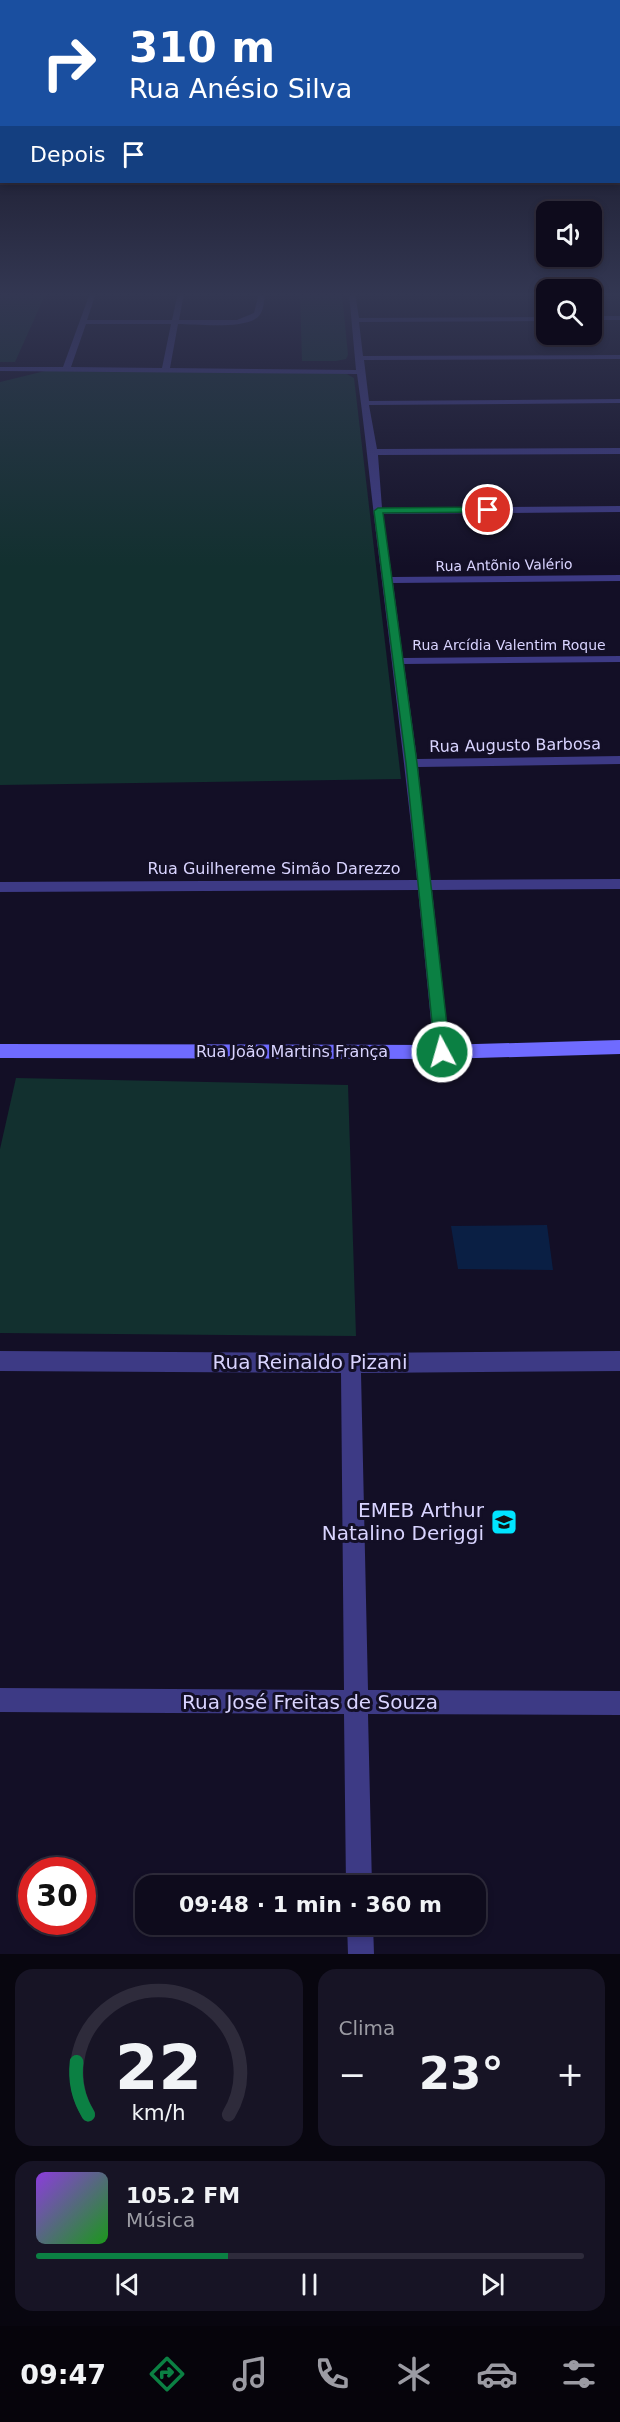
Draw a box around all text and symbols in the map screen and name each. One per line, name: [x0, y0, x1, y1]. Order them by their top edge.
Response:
text: 310 m: [129, 23, 275, 72]
icon: right: [30, 24, 108, 102]
text: Rua Anésio Silva: [129, 73, 352, 104]
icon: arrive: [117, 138, 150, 171]
text: Depois: [30, 142, 105, 167]
map controls: [536, 201, 602, 345]
button: sound: [536, 201, 602, 267]
button: search: [536, 279, 602, 345]
pin: [462, 484, 513, 535]
icon: arrive: [471, 493, 504, 526]
street label: Rua Antõnio Valério: [435, 556, 573, 574]
street label: Rua Arcídia Valentim Roque: [412, 637, 606, 653]
street label: Rua Augusto Barbosa: [429, 734, 601, 756]
street label: Rua Guilhereme Simão Darezzo: [147, 859, 401, 878]
position arrow: [410, 1020, 474, 1084]
street label: Rua João Martins França: [196, 1042, 388, 1061]
street label: Rua Reinaldo Pizani: [212, 1350, 408, 1374]
place label: EMEB Arthur Natalino Deriggi: [322, 1498, 485, 1545]
school or university icon: EMEB Arthur Natalino Deriggi: [489, 1507, 519, 1537]
street label: Rua José Freitas de Souza: [182, 1690, 438, 1714]
speed limit sign: 30: [18, 1857, 96, 1935]
text: 09:48 · 1 min · 360 m: [179, 1892, 442, 1917]
text: Clima: [339, 2016, 395, 2040]
text: 22: [115, 2031, 202, 2104]
text: 23°: [419, 2047, 504, 2100]
text: −: [339, 2055, 366, 2094]
text: +: [556, 2055, 584, 2094]
text: km/h: [132, 2100, 186, 2125]
text: 105.2 FM: [126, 2183, 240, 2208]
text: Música: [126, 2208, 195, 2232]
icon: previous: [111, 2268, 144, 2301]
icon: pause: [293, 2268, 326, 2301]
icon: next: [476, 2268, 509, 2301]
icon: directions: [146, 2353, 188, 2395]
icon: music: [229, 2353, 271, 2395]
icon: phone: [311, 2353, 353, 2395]
icon: climate: [393, 2353, 435, 2395]
icon: car: [476, 2353, 518, 2395]
icon: filters: [558, 2353, 600, 2395]
text: 09:47: [20, 2359, 106, 2390]

